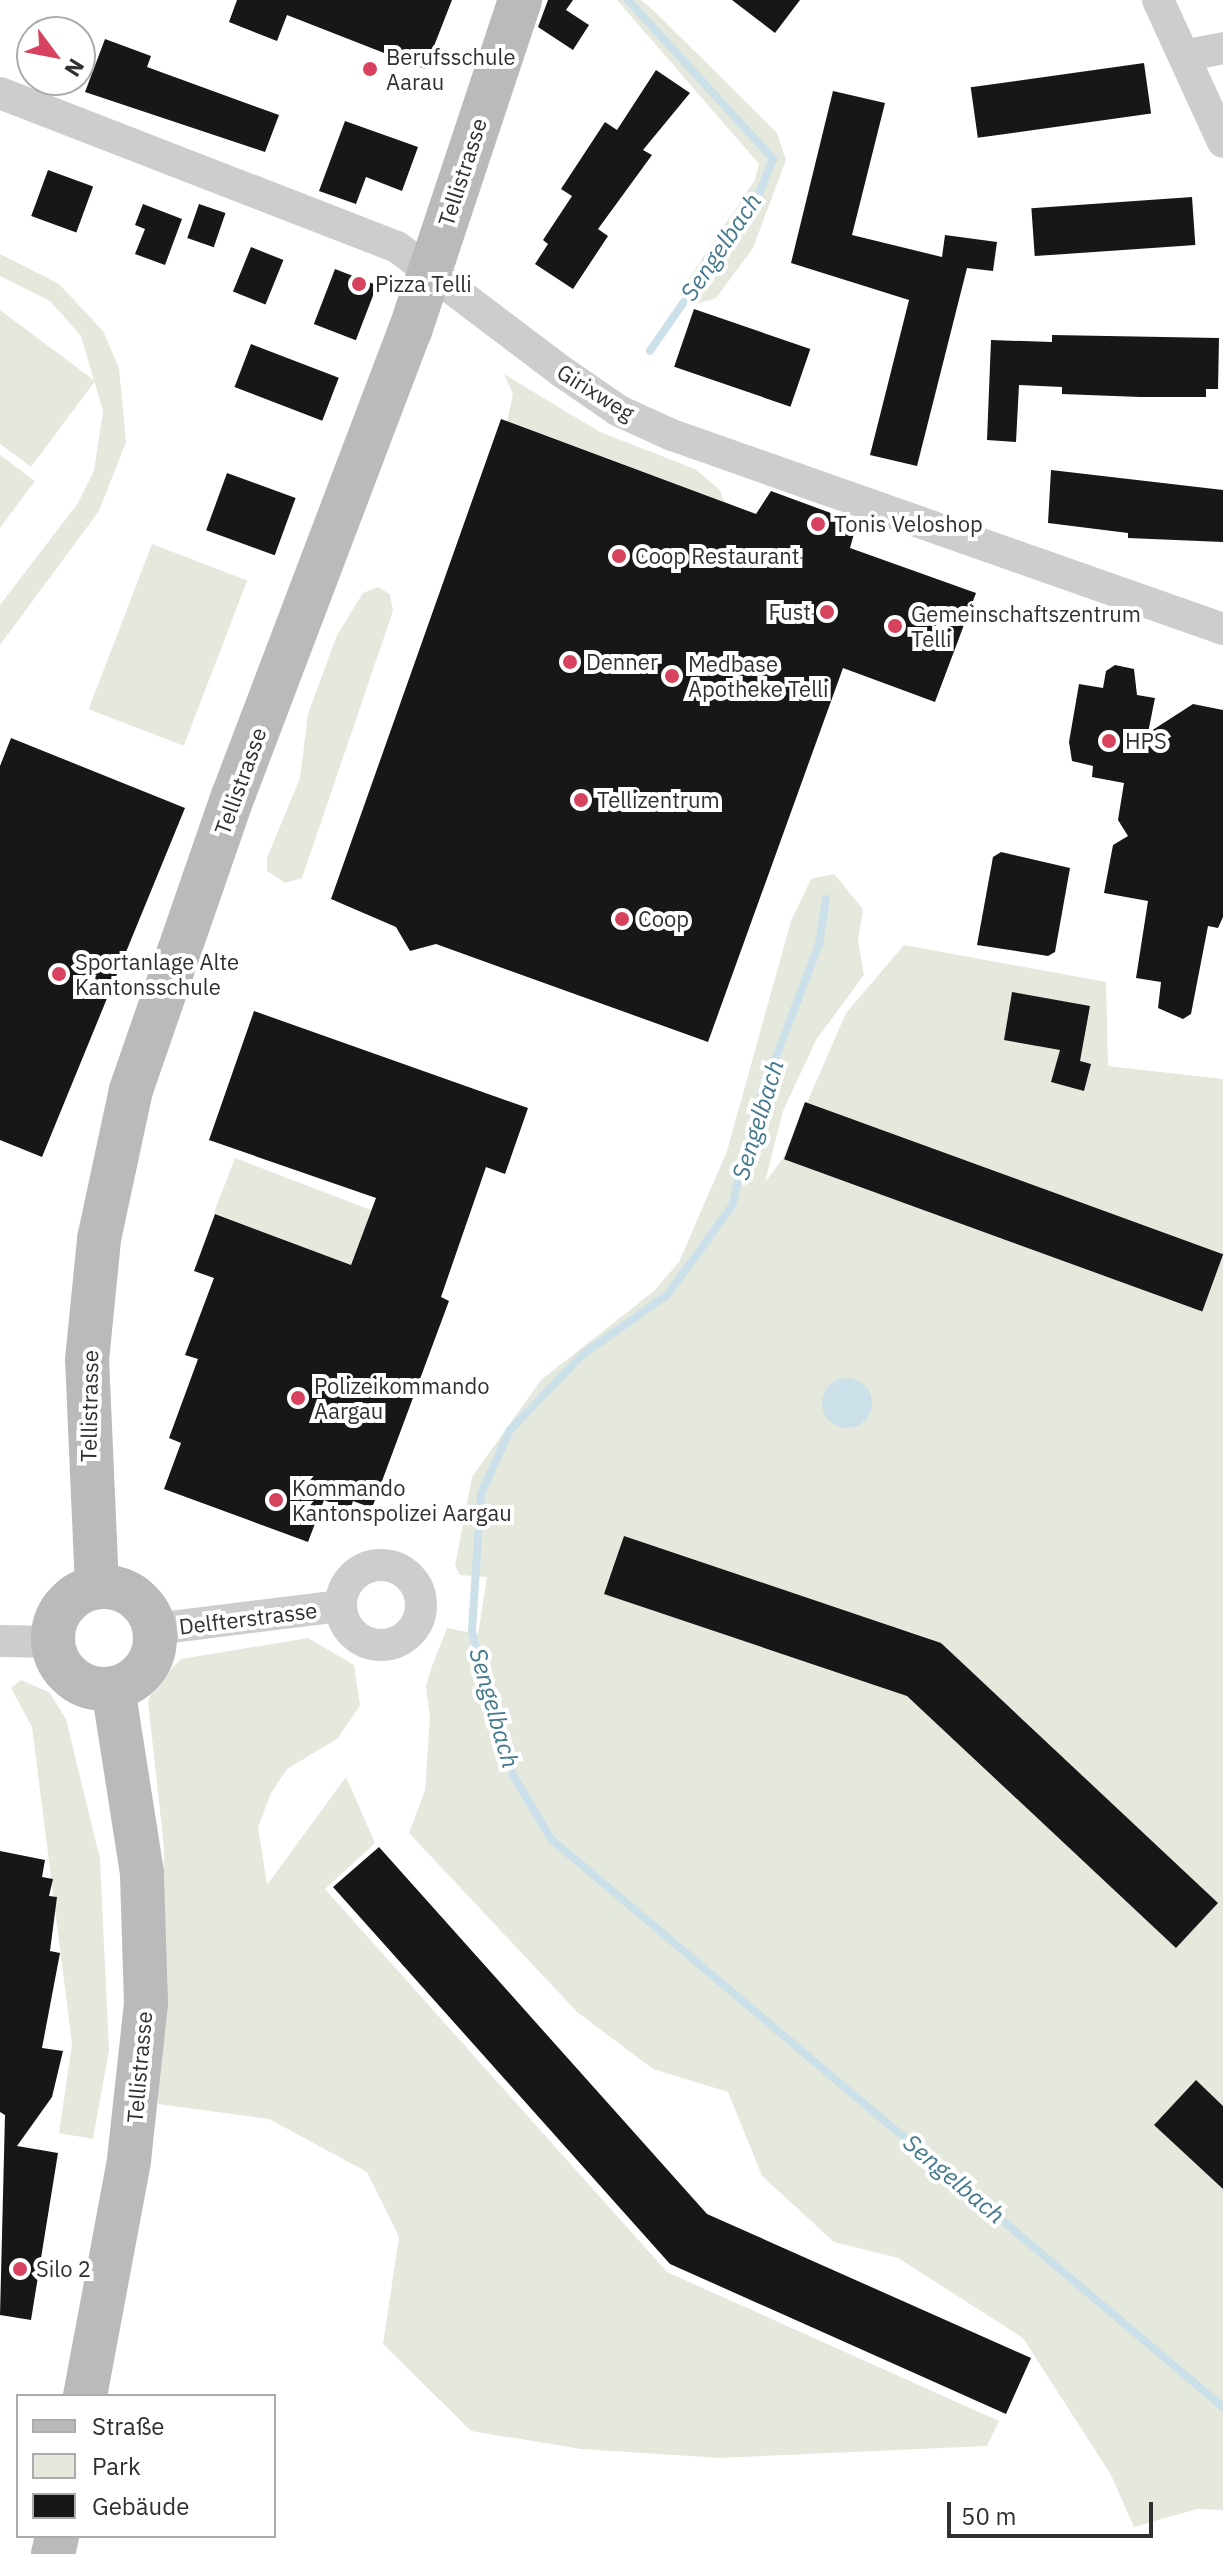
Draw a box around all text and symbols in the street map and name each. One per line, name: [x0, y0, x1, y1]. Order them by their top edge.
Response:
north arrow: [16, 16, 96, 96]
place label: Berufsschule Aarau: [386, 43, 516, 94]
text: N: [59, 53, 92, 82]
marker: Berufsschule Aarau: [361, 60, 379, 78]
street label: Tellistrasse: [432, 115, 492, 229]
water label: Sengelbach: [675, 188, 767, 306]
place label: Pizza Telli: [375, 271, 472, 297]
marker: Pizza Telli: [350, 275, 368, 293]
street label: Girixweg: [553, 358, 639, 426]
place label: Tonis Veloshop: [834, 511, 983, 537]
marker: Tonis Veloshop: [809, 515, 827, 533]
place label: Coop Restaurant: [635, 543, 800, 569]
marker: Coop Restaurant: [610, 547, 628, 565]
place label: Fust: [768, 599, 811, 625]
place label: Gemeinschaftszentrum Telli: [911, 600, 1141, 652]
marker: Fust: [818, 603, 836, 621]
marker: Gemeinschaftszentrum Telli: [886, 617, 904, 635]
place label: Denner: [586, 649, 658, 675]
place label: Medbase Apotheke Telli: [688, 650, 829, 702]
marker: Denner: [561, 653, 579, 671]
marker: Medbase Apotheke Telli: [663, 667, 681, 685]
street label: Tellistrasse: [208, 724, 272, 838]
place label: HPS: [1125, 728, 1167, 754]
marker: HPS: [1100, 732, 1118, 750]
place label: Tellizentrum: [597, 787, 720, 813]
marker: Tellizentrum: [572, 791, 590, 809]
place label: Coop: [638, 906, 689, 932]
marker: Coop: [613, 910, 631, 928]
place label: Sportanlage Alte Kantonsschule: [75, 948, 239, 1000]
marker: Sportanlage Alte Kantonsschule: [50, 965, 68, 983]
water label: Sengelbach: [726, 1057, 790, 1183]
street label: Tellistrasse: [75, 1350, 103, 1462]
place label: Polizeikommando Aargau: [314, 1372, 490, 1424]
marker: Polizeikommando Aargau: [289, 1389, 307, 1407]
place label: Kommando Kantonspolizei Aargau: [292, 1474, 512, 1526]
marker: Kommando Kantonspolizei Aargau: [267, 1491, 285, 1509]
street label: Delfterstrasse: [177, 1596, 319, 1640]
water label: Sengelbach: [463, 1645, 525, 1771]
street label: Tellistrasse: [121, 2010, 157, 2124]
water label: Sengelbach: [897, 2128, 1011, 2230]
place label: Silo 2: [36, 2256, 91, 2282]
marker: Silo 2: [11, 2260, 29, 2278]
legend: [16, 2394, 276, 2538]
text: Straße: [92, 2410, 164, 2442]
text: Park: [92, 2450, 141, 2482]
scale bar: [951, 2486, 1157, 2536]
text: Gebäude: [92, 2490, 189, 2522]
text: 50 m: [961, 2500, 1016, 2532]

